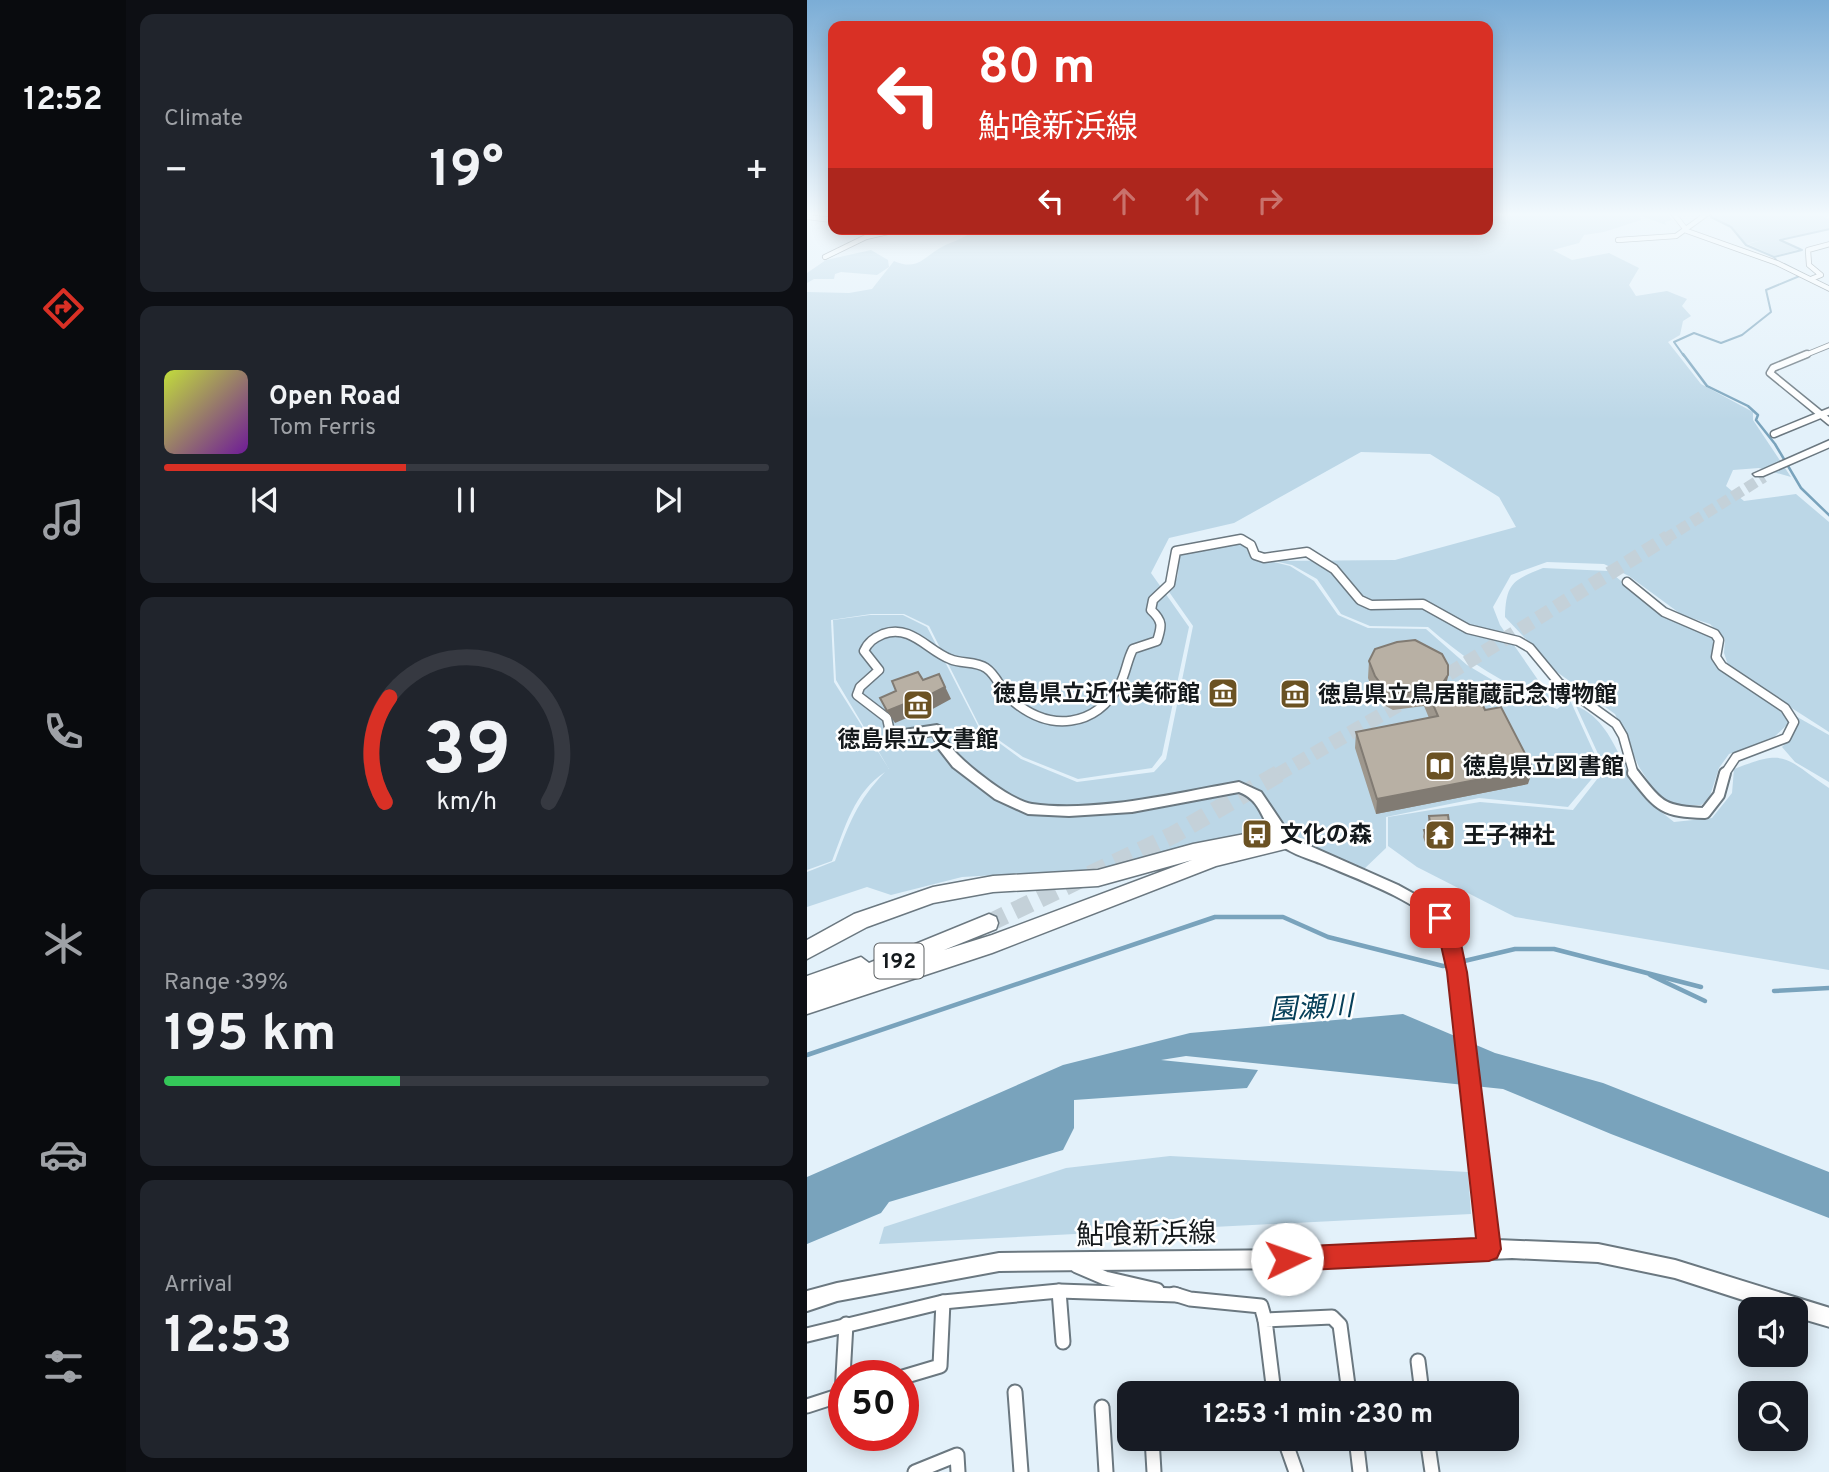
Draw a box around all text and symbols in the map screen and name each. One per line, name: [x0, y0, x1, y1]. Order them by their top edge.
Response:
text: 80 m: [978, 39, 1095, 101]
icon: left: [863, 49, 954, 140]
text: 12:52: [23, 81, 103, 121]
text: Climate: [164, 105, 243, 134]
text: 鮎喰新浜線: [978, 109, 1138, 149]
text: 19°: [429, 139, 504, 205]
text: −: [164, 148, 189, 197]
text: +: [744, 148, 769, 197]
icon: left: [1032, 182, 1070, 220]
icon: ahead: [1105, 182, 1143, 220]
icon: ahead: [1178, 182, 1216, 220]
icon: right: [1251, 182, 1289, 220]
icon: directions: [39, 284, 88, 333]
text: Open Road: [269, 381, 401, 414]
text: Tom Ferris: [269, 414, 376, 443]
icon: previous: [246, 481, 284, 519]
icon: pause: [447, 481, 485, 519]
icon: next: [649, 481, 687, 519]
icon: music: [39, 495, 88, 544]
museum icon: 徳島県立近代美術館: [1206, 676, 1240, 710]
museum icon: 徳島県立鳥居龍蔵記念博物館: [1278, 677, 1312, 711]
place label: 徳島県立近代美術館: [993, 681, 1200, 710]
place label: 徳島県立鳥居龍蔵記念博物館: [1318, 682, 1617, 711]
museum icon: 徳島県立文書館: [901, 688, 935, 722]
icon: phone: [39, 707, 88, 756]
text: 39: [422, 708, 511, 800]
place label: 徳島県立文書館: [838, 727, 999, 756]
library icon: 徳島県立図書館: [1423, 749, 1457, 783]
place label: 徳島県立図書館: [1463, 754, 1624, 783]
text: km/h: [436, 787, 497, 819]
bus stop icon: 文化の森: [1240, 817, 1274, 851]
temple icon: 王子神社: [1423, 818, 1457, 852]
place label: 文化の森: [1280, 822, 1372, 851]
place label: 王子神社: [1463, 823, 1555, 852]
pin: [1410, 888, 1470, 948]
icon: arrive: [1421, 899, 1459, 937]
icon: climate: [39, 919, 88, 968]
road number: 192: [875, 944, 923, 978]
text: Range · 39%: [164, 969, 288, 998]
water label: 園瀬川: [1268, 990, 1357, 1030]
text: 195 km: [164, 1003, 336, 1069]
icon: car: [39, 1130, 88, 1179]
street label: 鮎喰新浜線: [1076, 1217, 1216, 1255]
position arrow: [1250, 1222, 1324, 1296]
text: Arrival: [164, 1271, 233, 1300]
map controls: [1738, 1297, 1808, 1451]
button: sound: [1738, 1297, 1808, 1367]
text: 12:53: [164, 1305, 292, 1371]
icon: filters: [39, 1342, 88, 1391]
speed limit sign: 50: [828, 1360, 919, 1451]
button: search: [1738, 1381, 1808, 1451]
text: 12:53 · 1 min · 230 m: [1203, 1399, 1433, 1432]

